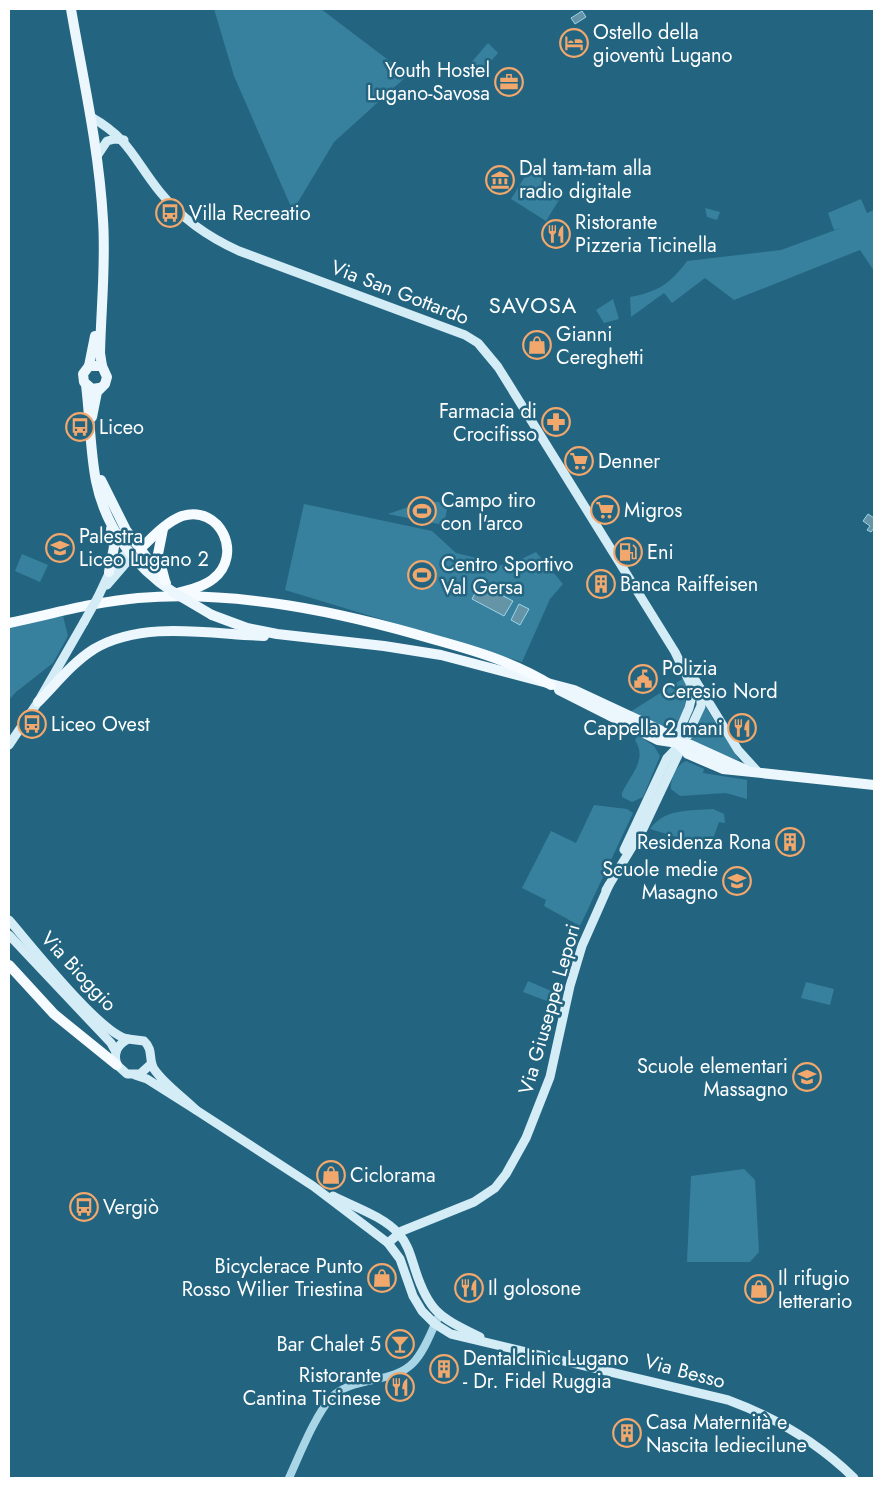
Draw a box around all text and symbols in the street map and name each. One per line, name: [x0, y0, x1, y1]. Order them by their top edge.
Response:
place label: Ostello della gioventù Lugano: [593, 18, 732, 70]
hotel icon: Ostello della gioventù Lugano: [559, 28, 589, 58]
place label: Youth Hostel Lugano-Savosa: [367, 56, 490, 108]
office icon: Youth Hostel Lugano-Savosa: [494, 67, 524, 97]
place label: Dal tam-tam alla radio digitale: [519, 154, 652, 206]
museum icon: Dal tam-tam alla radio digitale: [485, 165, 515, 195]
bus stop icon: Villa Recreatio: [155, 198, 185, 228]
place label: Villa Recreatio: [189, 199, 311, 228]
place label: Ristorante Pizzeria Ticinella: [575, 208, 717, 260]
restaurant icon: Ristorante Pizzeria Ticinella: [541, 219, 571, 249]
street label: Via San Gottardo: [327, 253, 473, 332]
district label: SAVOSA: [489, 289, 577, 321]
place label: Gianni Cereghetti: [556, 320, 644, 372]
shop icon: Gianni Cereghetti: [522, 330, 552, 360]
place label: Farmacia di Crocifisso: [439, 397, 537, 449]
pharmacy icon: Farmacia di Crocifisso: [541, 407, 571, 437]
bus stop icon: Liceo: [65, 412, 95, 442]
place label: Liceo: [99, 413, 144, 442]
supermarket icon: Denner: [564, 446, 594, 476]
place label: Denner: [598, 447, 660, 476]
place label: Campo tiro con l'arco: [441, 486, 536, 538]
supermarket icon: Migros: [590, 495, 620, 525]
sports icon: Campo tiro con l'arco: [407, 496, 437, 526]
place label: Migros: [624, 496, 682, 525]
place label: Palestra Liceo Lugano 2: [79, 522, 209, 574]
school or university icon: Palestra Liceo Lugano 2: [45, 533, 75, 563]
fuel station icon: Eni: [613, 537, 643, 567]
place label: Eni: [647, 538, 674, 567]
place label: Centro Sportivo Val Gersa: [441, 550, 573, 602]
sports icon: Centro Sportivo Val Gersa: [407, 560, 437, 590]
building icon: Banca Raiffeisen: [586, 569, 616, 599]
place label: Banca Raiffeisen: [620, 570, 758, 599]
place label: Polizia Ceresio Nord: [662, 654, 778, 706]
public building icon: Polizia Ceresio Nord: [628, 664, 658, 694]
bus stop icon: Liceo Ovest: [17, 709, 47, 739]
place label: Liceo Ovest: [51, 710, 150, 739]
restaurant icon: Cappella 2 mani: [727, 713, 757, 743]
place label: Cappella 2 mani: [583, 714, 723, 743]
building icon: Residenza Rona: [775, 827, 805, 857]
place label: Residenza Rona: [637, 828, 771, 857]
place label: Scuole medie Masagno: [602, 855, 718, 907]
school or university icon: Scuole medie Masagno: [722, 866, 752, 896]
street label: Via Giuseppe Lepori: [511, 920, 588, 1098]
street label: Via Bioggio: [34, 925, 123, 1018]
place label: Scuole elementari Massagno: [637, 1052, 788, 1104]
school or university icon: Scuole elementari Massagno: [792, 1062, 822, 1092]
shop icon: Ciclorama: [316, 1160, 346, 1190]
place label: Ciclorama: [350, 1161, 436, 1190]
bus stop icon: Vergiò: [69, 1192, 99, 1222]
place label: Vergiò: [103, 1193, 159, 1222]
place label: Bicyclerace Punto Rosso Wilier Triestina: [182, 1252, 363, 1304]
shop icon: Bicyclerace Punto Rosso Wilier Triestina: [367, 1263, 397, 1293]
place label: Il rifugio letterario: [778, 1264, 852, 1316]
restaurant icon: Il golosone: [454, 1273, 484, 1303]
place label: Il golosone: [488, 1274, 581, 1303]
shop icon: Il rifugio letterario: [744, 1274, 774, 1304]
bar icon: Bar Chalet 5: [385, 1329, 415, 1359]
place label: Bar Chalet 5: [277, 1330, 381, 1359]
place label: Dentalclinic Lugano - Dr. Fidel Ruggia: [463, 1344, 629, 1396]
street label: Via Besso: [641, 1347, 729, 1396]
building icon: Dentalclinic Lugano - Dr. Fidel Ruggia: [429, 1354, 459, 1384]
place label: Ristorante Cantina Ticinese: [243, 1361, 381, 1413]
restaurant icon: Ristorante Cantina Ticinese: [385, 1372, 415, 1402]
place label: Casa Maternità e Nascita lediecilune: [646, 1408, 807, 1460]
building icon: Casa Maternità e Nascita lediecilune: [612, 1418, 642, 1448]

